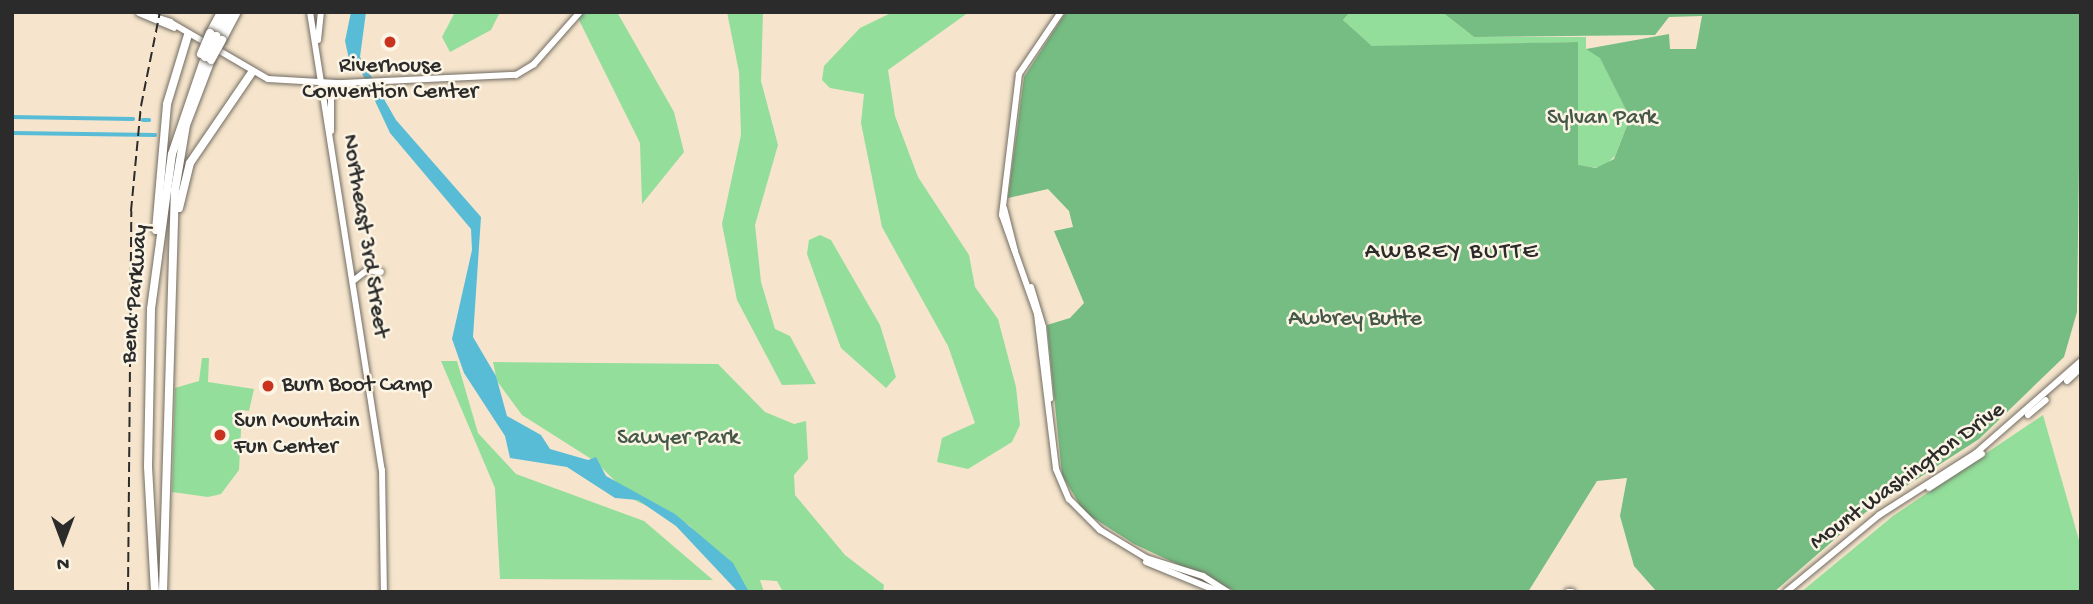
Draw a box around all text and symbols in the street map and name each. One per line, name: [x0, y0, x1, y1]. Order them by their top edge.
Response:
marker: Riverhouse Convention Center: [382, 34, 398, 50]
place label: Riverhouse Convention Center: [302, 53, 478, 107]
park label: Sylvan Park: [1547, 105, 1657, 133]
street label: Northeast 3rd Street: [334, 133, 394, 339]
street label: Bend Parkway: [116, 223, 156, 365]
district label: AWBREY BUTTE: [1366, 239, 1538, 267]
park label: Awbrey Butte: [1288, 306, 1422, 334]
place label: Burn Boot Camp: [282, 372, 432, 400]
marker: Burn Boot Camp: [260, 378, 276, 394]
street label: Mount Washington Drive: [1805, 397, 2011, 557]
place label: Sun Mountain Fun Center: [234, 408, 360, 462]
park label: Sawyer Park: [617, 425, 739, 453]
marker: Sun Mountain Fun Center: [212, 427, 228, 443]
north arrow: [28, 506, 98, 576]
text: N: [57, 551, 69, 574]

